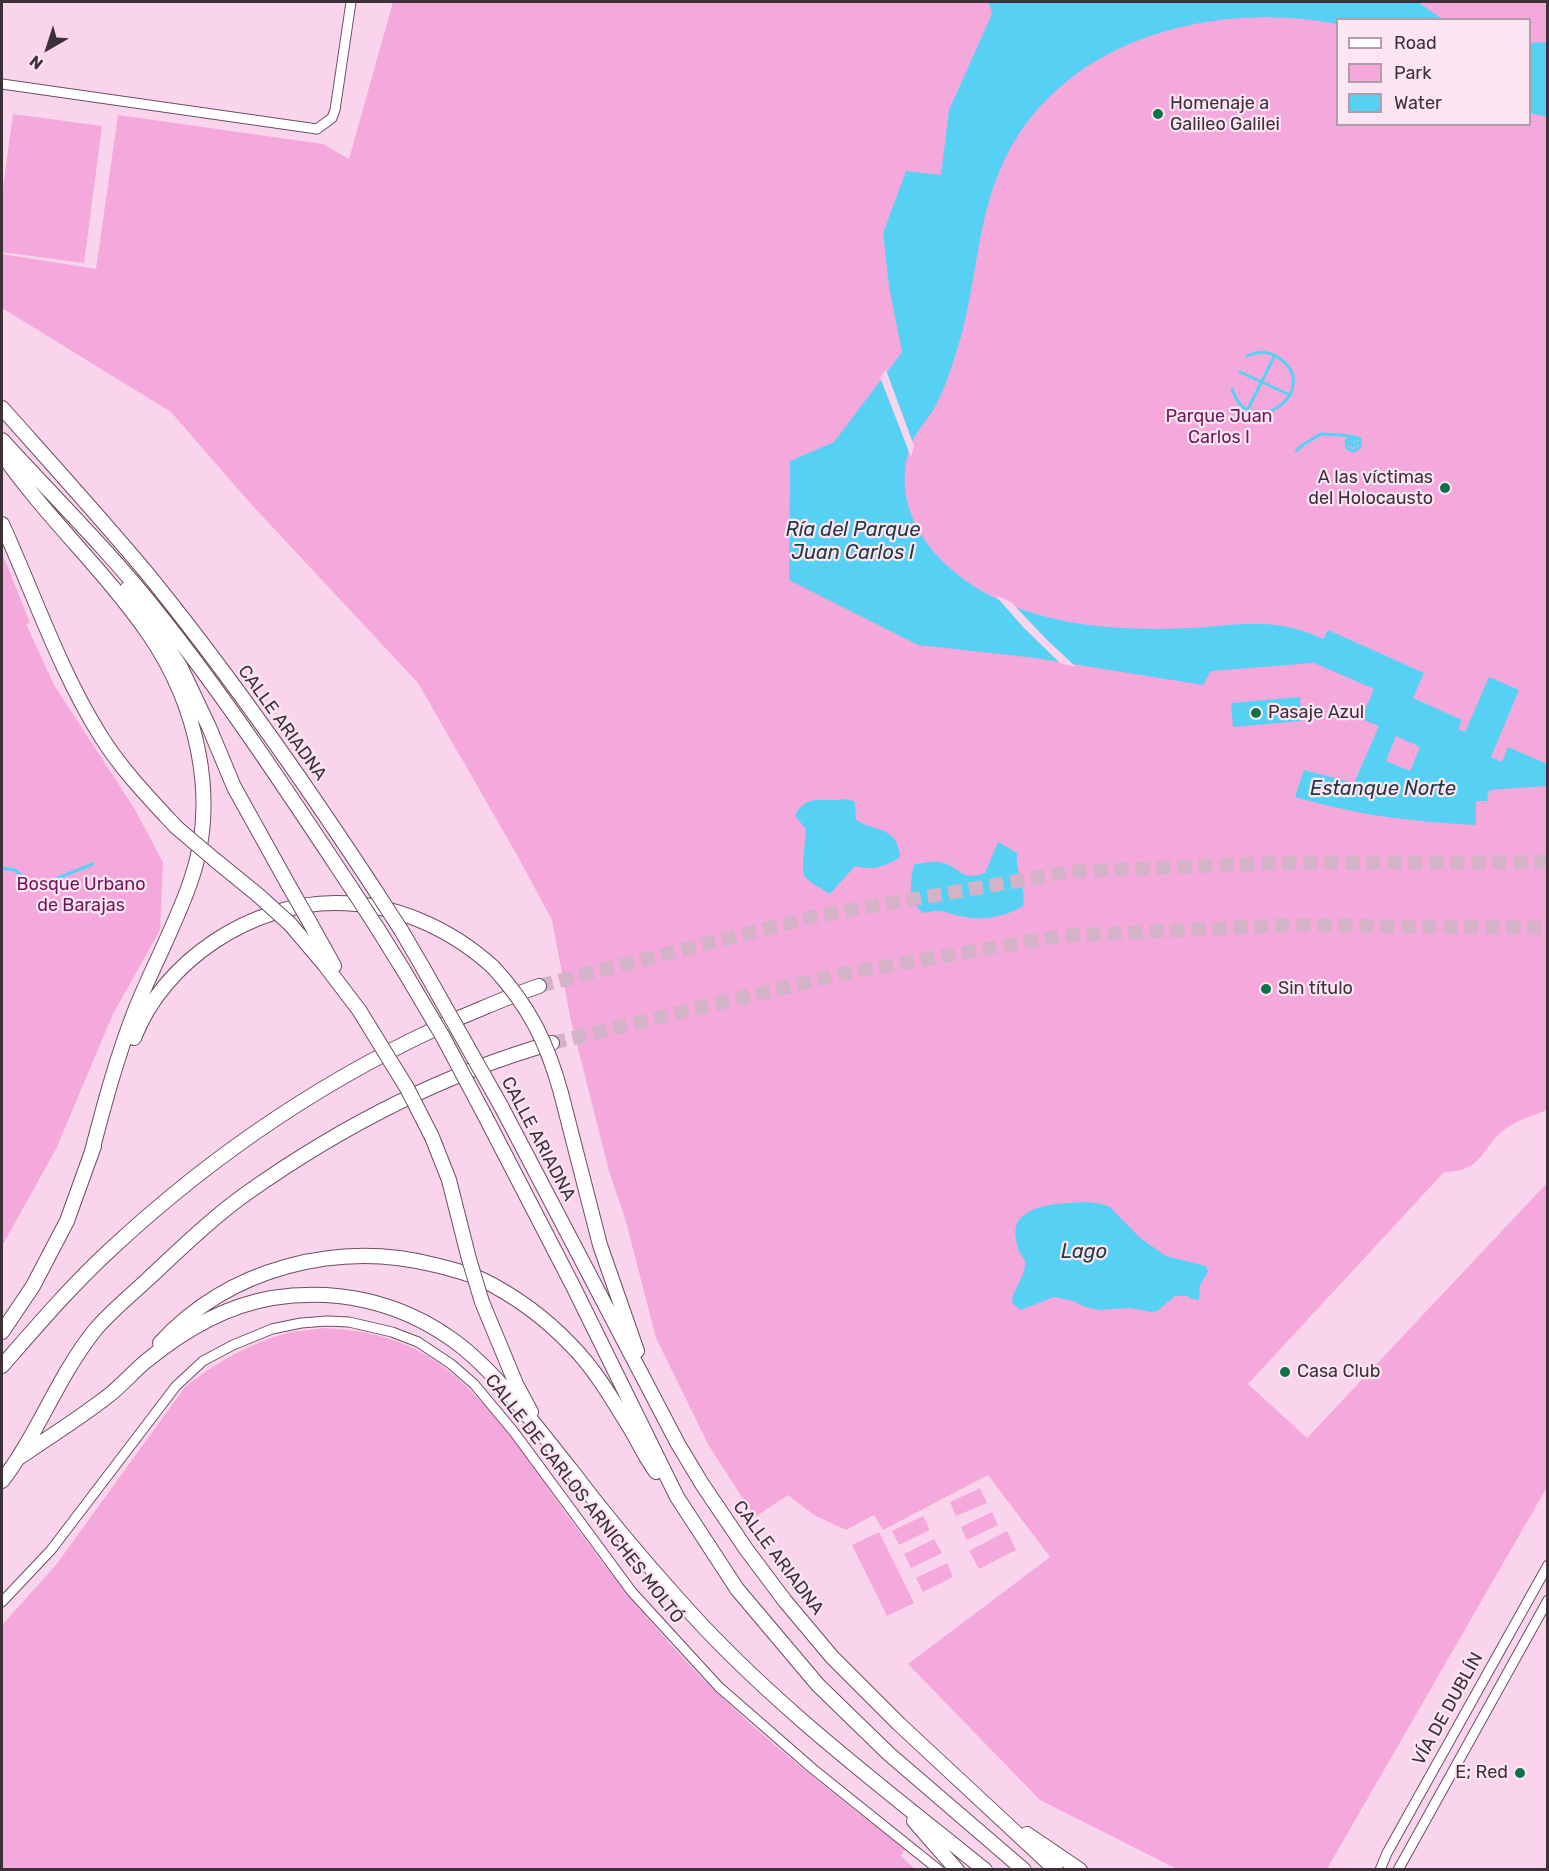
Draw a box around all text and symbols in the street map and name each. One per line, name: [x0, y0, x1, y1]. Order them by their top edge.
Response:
north arrow: [18, 18, 78, 78]
legend: [1336, 18, 1531, 126]
text: Road: [1394, 32, 1437, 54]
text: N: [26, 51, 47, 73]
text: Park: [1394, 62, 1431, 84]
text: Water: [1394, 92, 1442, 114]
place label: Homenaje a Galileo Galilei: [1170, 93, 1280, 136]
marker: Homenaje a Galileo Galilei: [1151, 107, 1165, 121]
park label: Parque Juan Carlos I: [1165, 406, 1273, 448]
place label: A las víctimas del Holocausto: [1308, 467, 1433, 510]
marker: A las víctimas del Holocausto: [1438, 481, 1452, 495]
water label: Ría del Parque Juan Carlos I: [786, 518, 920, 565]
street label: CALLE ARIADNA: [233, 661, 331, 785]
place label: Pasaje Azul: [1268, 702, 1364, 724]
marker: Pasaje Azul: [1249, 706, 1263, 720]
water label: Estanque Norte: [1310, 777, 1456, 801]
park label: Bosque Urbano de Barajas: [17, 874, 145, 916]
place label: Sin título: [1278, 978, 1353, 1000]
marker: Sin título: [1259, 982, 1273, 996]
street label: CALLE ARIADNA: [496, 1073, 580, 1205]
water label: Lago: [1061, 1240, 1107, 1264]
place label: Casa Club: [1297, 1361, 1380, 1383]
marker: Casa Club: [1278, 1365, 1292, 1379]
street label: CALLE DE CARLOS ARNICHES MOLTÓ: [480, 1370, 688, 1628]
street label: CALLE ARIADNA: [728, 1497, 828, 1619]
street label: VÍA DE DUBLÍN: [1408, 1649, 1488, 1769]
place label: E; Red: [1455, 1762, 1508, 1784]
marker: E; Red: [1513, 1766, 1527, 1780]

